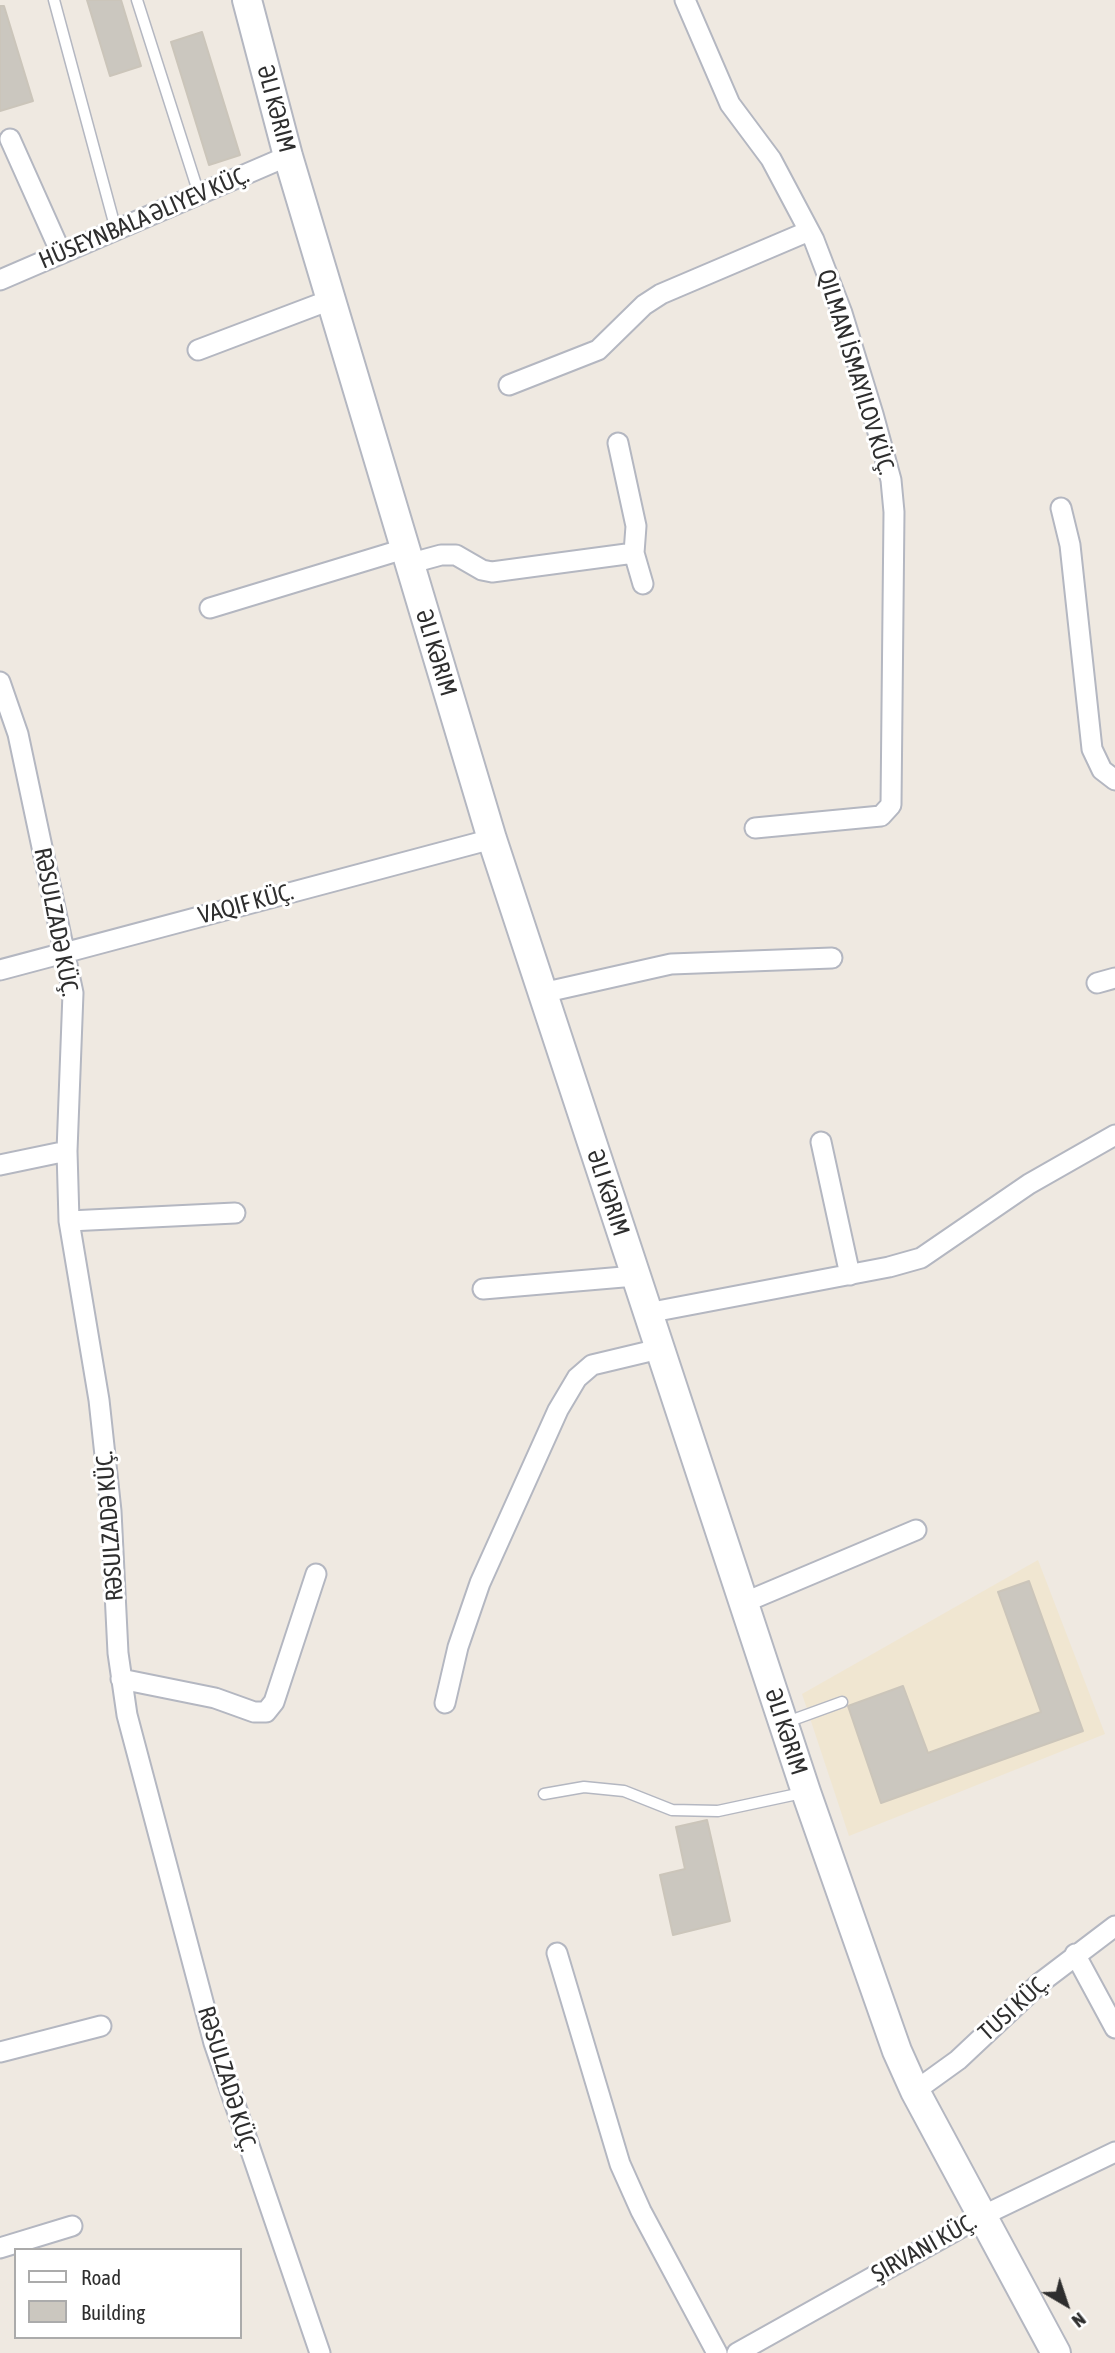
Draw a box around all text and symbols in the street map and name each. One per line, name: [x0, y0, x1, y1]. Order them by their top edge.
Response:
street label: ƏLI KƏRIM: [251, 62, 301, 156]
street label: HÜSEYNBALA ƏLIYEV KÜÇ.: [35, 161, 253, 275]
street label: QILMAN İSMAYILOV KÜÇ.: [811, 266, 901, 478]
street label: ƏLI KƏRIM: [409, 606, 463, 700]
street label: RƏSULZADƏ KÜÇ.: [28, 845, 84, 999]
street label: VAQIF KÜÇ.: [195, 878, 297, 930]
street label: ƏLI KƏRIM: [581, 1146, 635, 1240]
street label: RƏSULZADƏ KÜÇ.: [90, 1450, 130, 1602]
street label: ƏLI KƏRIM: [759, 1685, 813, 1779]
street label: TUSI KÜÇ.: [973, 1969, 1055, 2047]
street label: RƏSULZADƏ KÜÇ.: [191, 2003, 263, 2155]
street label: ŞIRVANI KÜÇ.: [866, 2207, 982, 2289]
legend: [14, 2248, 242, 2339]
text: Road: [81, 2265, 121, 2289]
north arrow: [1031, 2269, 1101, 2339]
text: Building: [81, 2300, 145, 2324]
text: N: [1068, 2308, 1090, 2332]

